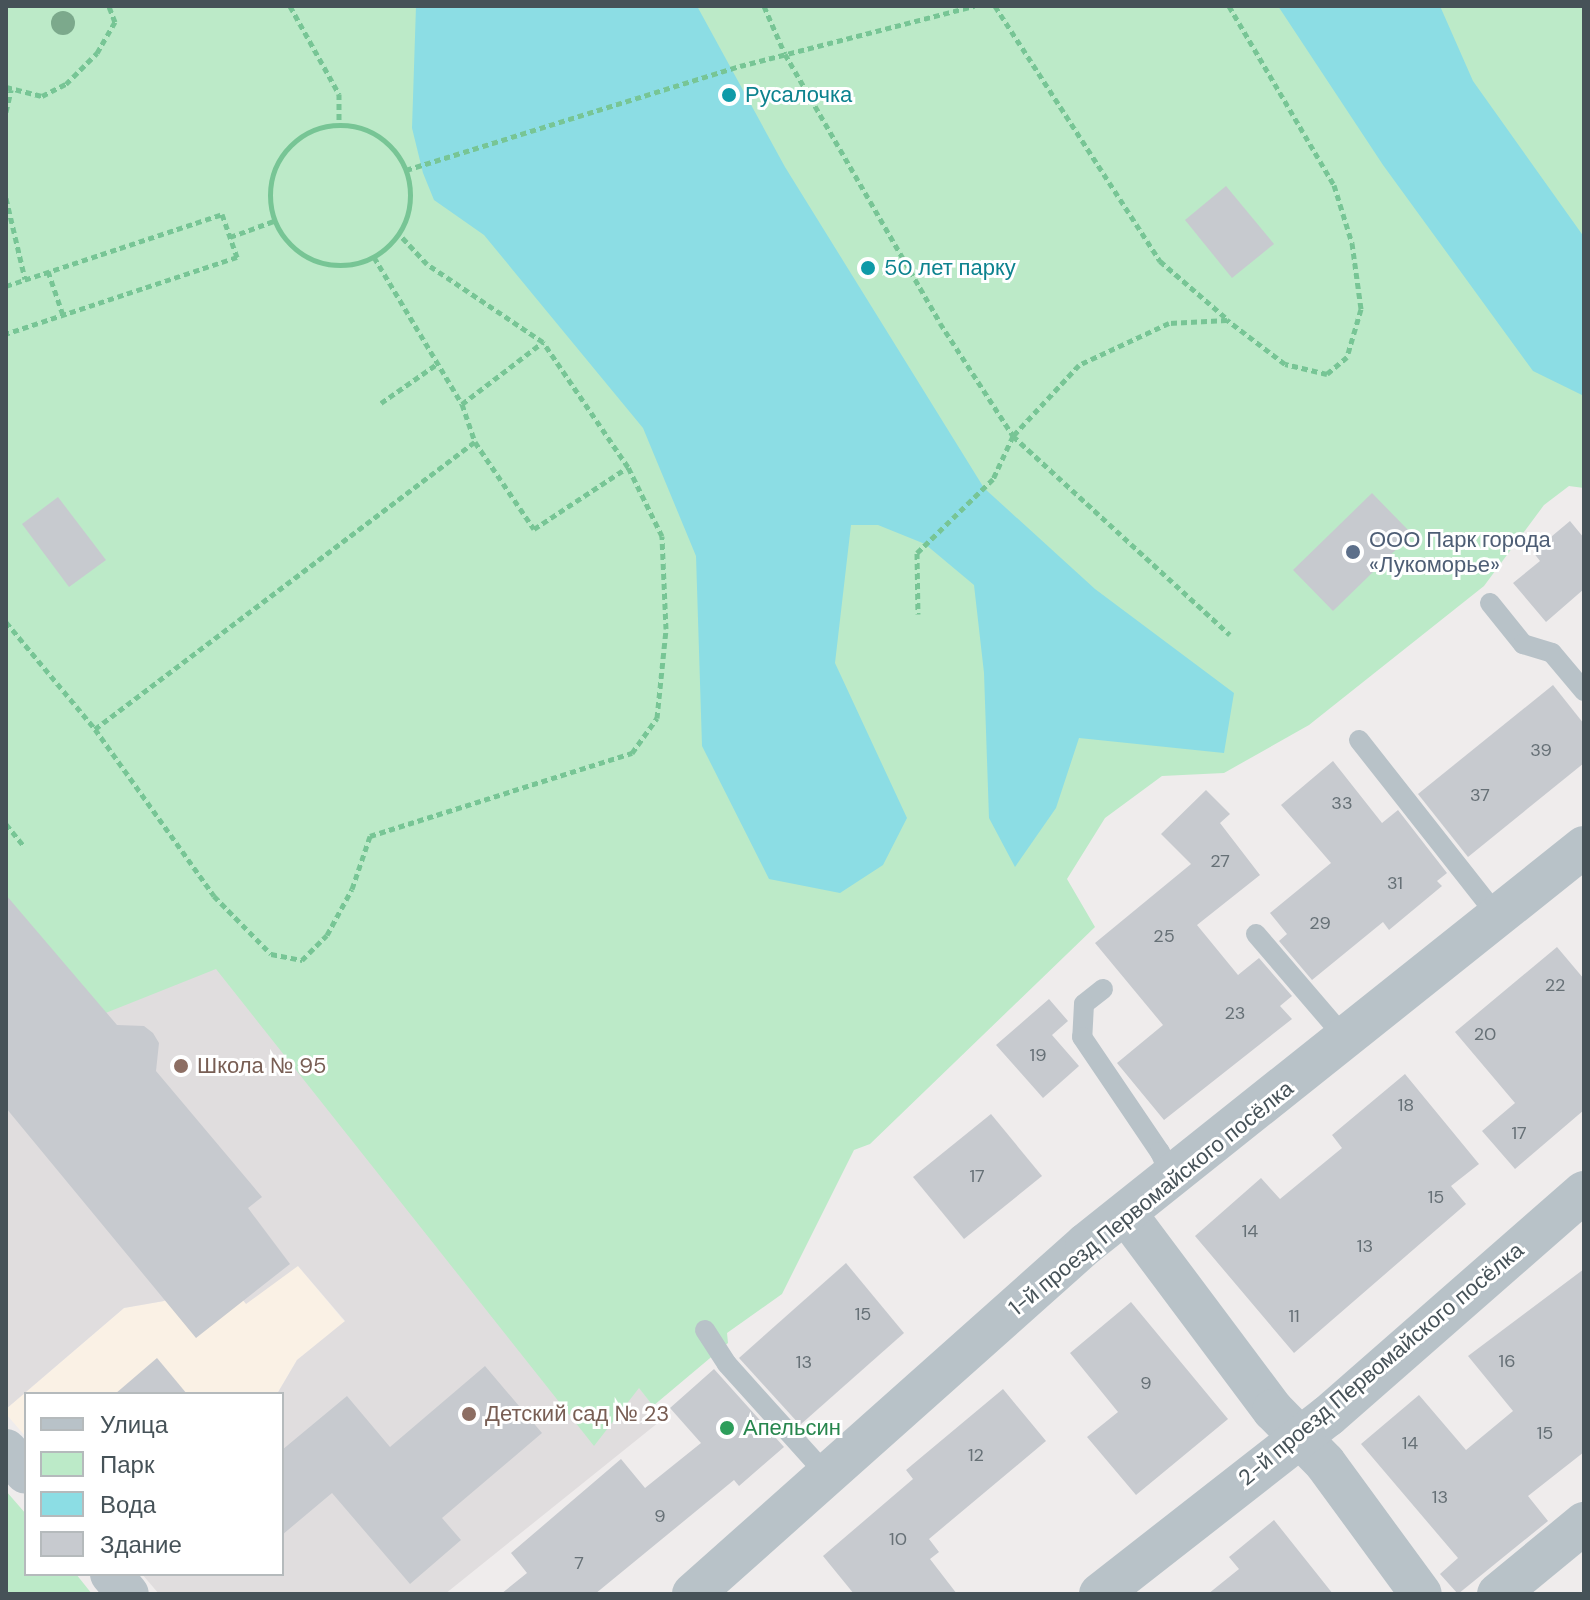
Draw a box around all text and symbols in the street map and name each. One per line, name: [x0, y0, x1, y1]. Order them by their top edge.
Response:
place label: Русалочка: [745, 82, 852, 108]
marker: Русалочка: [720, 86, 738, 104]
place label: 50 лет парку: [884, 255, 1016, 281]
marker: 50 лет парку: [859, 259, 877, 277]
place label: ООО Парк города «Лукоморье»: [1369, 526, 1551, 578]
marker: ООО Парк города «Лукоморье»: [1344, 543, 1362, 561]
house number: 39: [1530, 739, 1552, 761]
house number: 37: [1470, 784, 1490, 806]
house number: 33: [1331, 792, 1353, 814]
house number: 27: [1210, 850, 1230, 872]
house number: 31: [1387, 872, 1403, 894]
house number: 29: [1309, 912, 1331, 934]
house number: 25: [1153, 925, 1175, 947]
house number: 22: [1545, 974, 1565, 996]
house number: 23: [1224, 1002, 1246, 1024]
house number: 20: [1474, 1023, 1496, 1045]
house number: 19: [1030, 1044, 1046, 1066]
place label: Школа № 95: [197, 1053, 326, 1079]
marker: Школа № 95: [172, 1057, 190, 1075]
street label: 1-й проезд Первомайского посёлка: [1003, 1075, 1299, 1321]
house number: 18: [1398, 1094, 1414, 1116]
house number: 17: [1511, 1122, 1527, 1144]
house number: 17: [969, 1165, 985, 1187]
house number: 15: [1428, 1186, 1444, 1208]
house number: 14: [1242, 1220, 1258, 1242]
house number: 13: [1357, 1235, 1373, 1257]
street label: 2-й проезд Первомайского посёлка: [1233, 1237, 1529, 1491]
house number: 15: [855, 1303, 871, 1325]
house number: 11: [1288, 1305, 1300, 1327]
house number: 16: [1499, 1350, 1515, 1372]
house number: 13: [796, 1351, 812, 1373]
house number: 9: [1140, 1372, 1152, 1394]
legend: [24, 1392, 284, 1576]
place label: Детский сад № 23: [485, 1401, 669, 1427]
marker: Детский сад № 23: [460, 1405, 478, 1423]
text: Улица: [100, 1409, 168, 1440]
place label: Апельсин: [743, 1415, 841, 1441]
marker: Апельсин: [718, 1419, 736, 1437]
house number: 15: [1537, 1422, 1553, 1444]
house number: 14: [1402, 1432, 1418, 1454]
house number: 12: [968, 1444, 984, 1466]
text: Парк: [100, 1449, 154, 1480]
house number: 13: [1432, 1486, 1448, 1508]
text: Вода: [100, 1489, 156, 1520]
house number: 9: [654, 1505, 666, 1527]
house number: 10: [889, 1528, 907, 1550]
text: Здание: [100, 1529, 182, 1560]
house number: 7: [574, 1552, 584, 1574]

